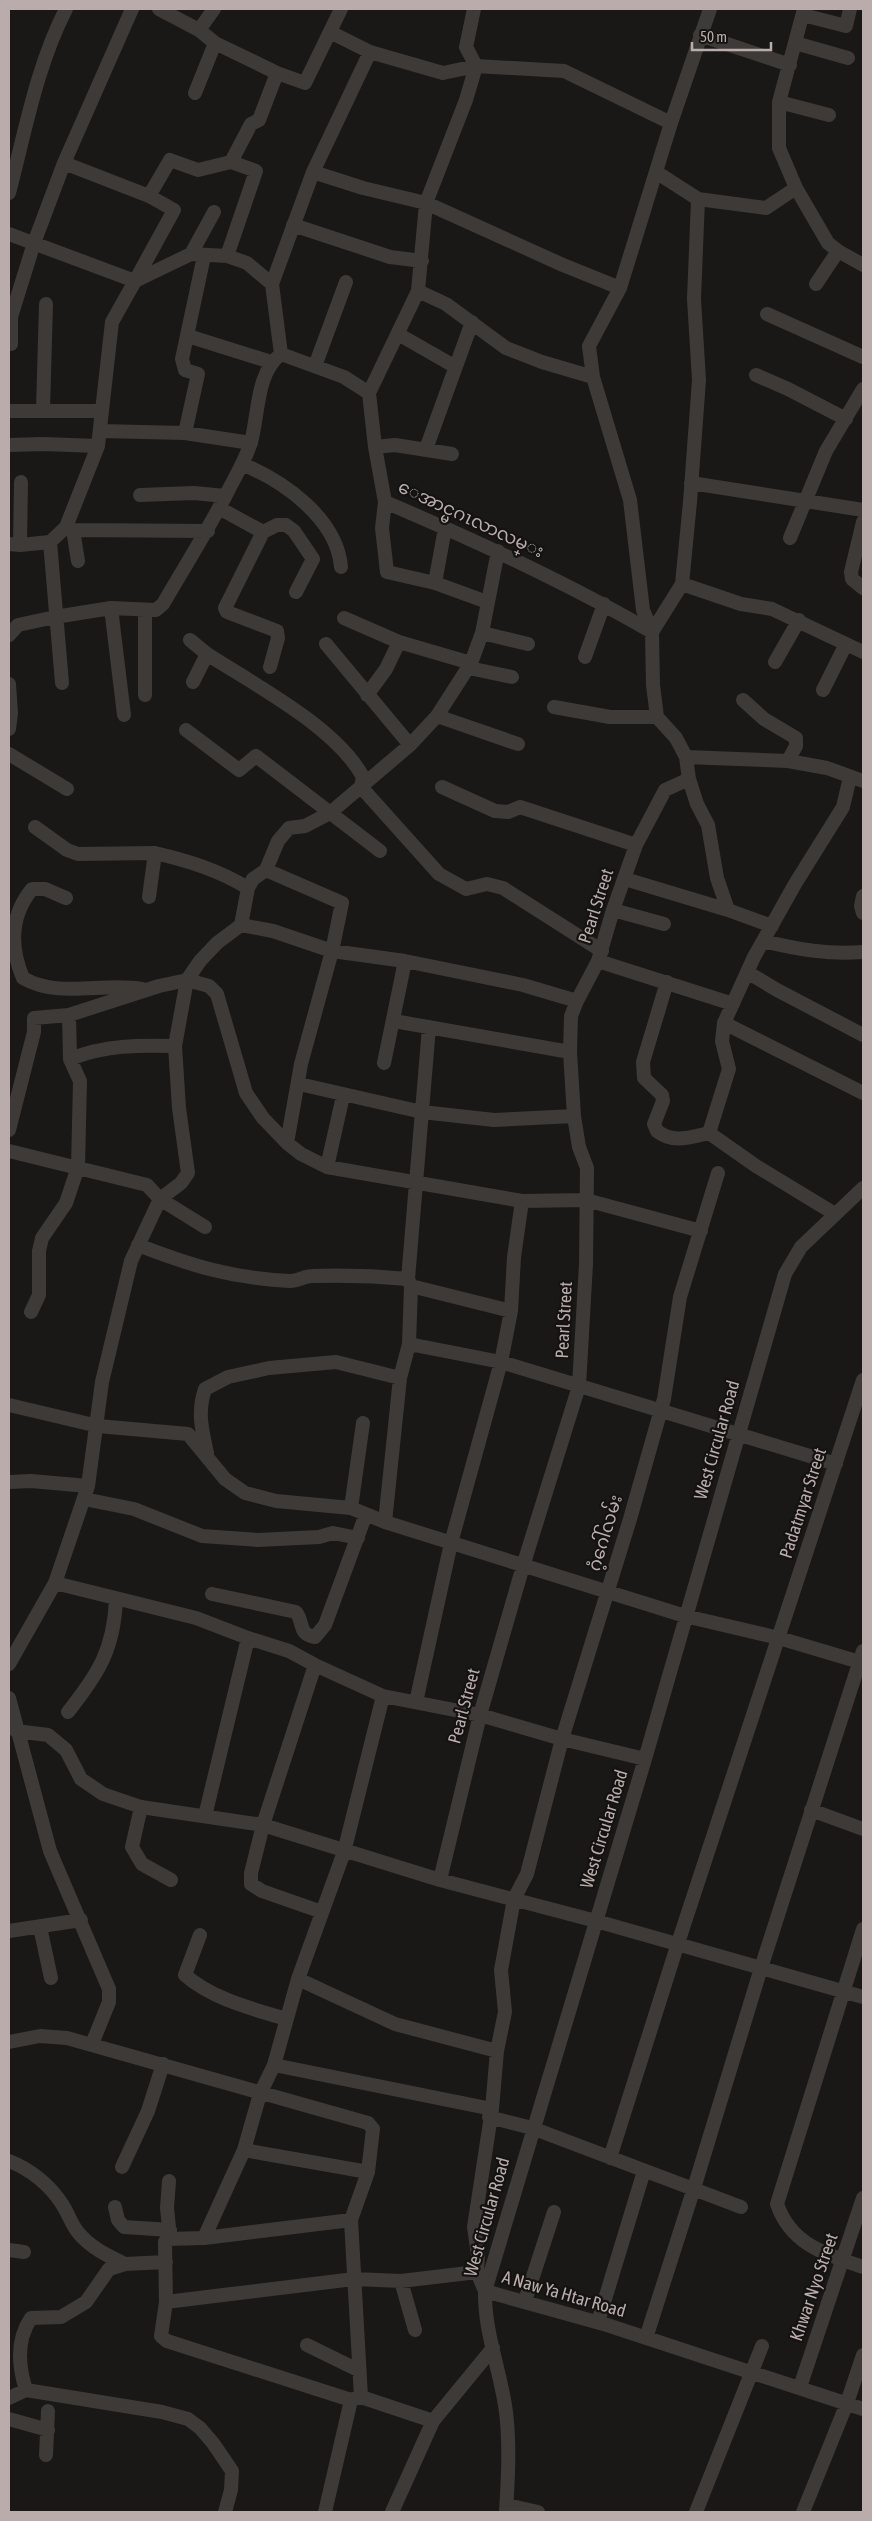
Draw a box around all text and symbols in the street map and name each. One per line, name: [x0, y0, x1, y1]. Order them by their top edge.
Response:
scale bar: [692, 20, 771, 52]
text: 50 m: [700, 28, 727, 45]
street label: ေအာင္မဂၤလာလမ္း: [393, 476, 547, 566]
street label: Pearl Street: [574, 866, 617, 946]
street label: Pearl Street: [551, 1281, 576, 1359]
street label: West Circular Road: [689, 1378, 744, 1502]
street label: Padatmyar Street: [775, 1445, 830, 1561]
street label: ဂံ့ဂေါ်လမ်း: [581, 1492, 628, 1574]
street label: Pearl Street: [443, 1666, 484, 1746]
street label: West Circular Road: [576, 1767, 632, 1891]
street label: West Circular Road: [459, 2155, 514, 2279]
street label: Khwar Nyo Street: [785, 2230, 842, 2343]
street label: A Naw Ya Htar Road: [500, 2266, 628, 2321]

